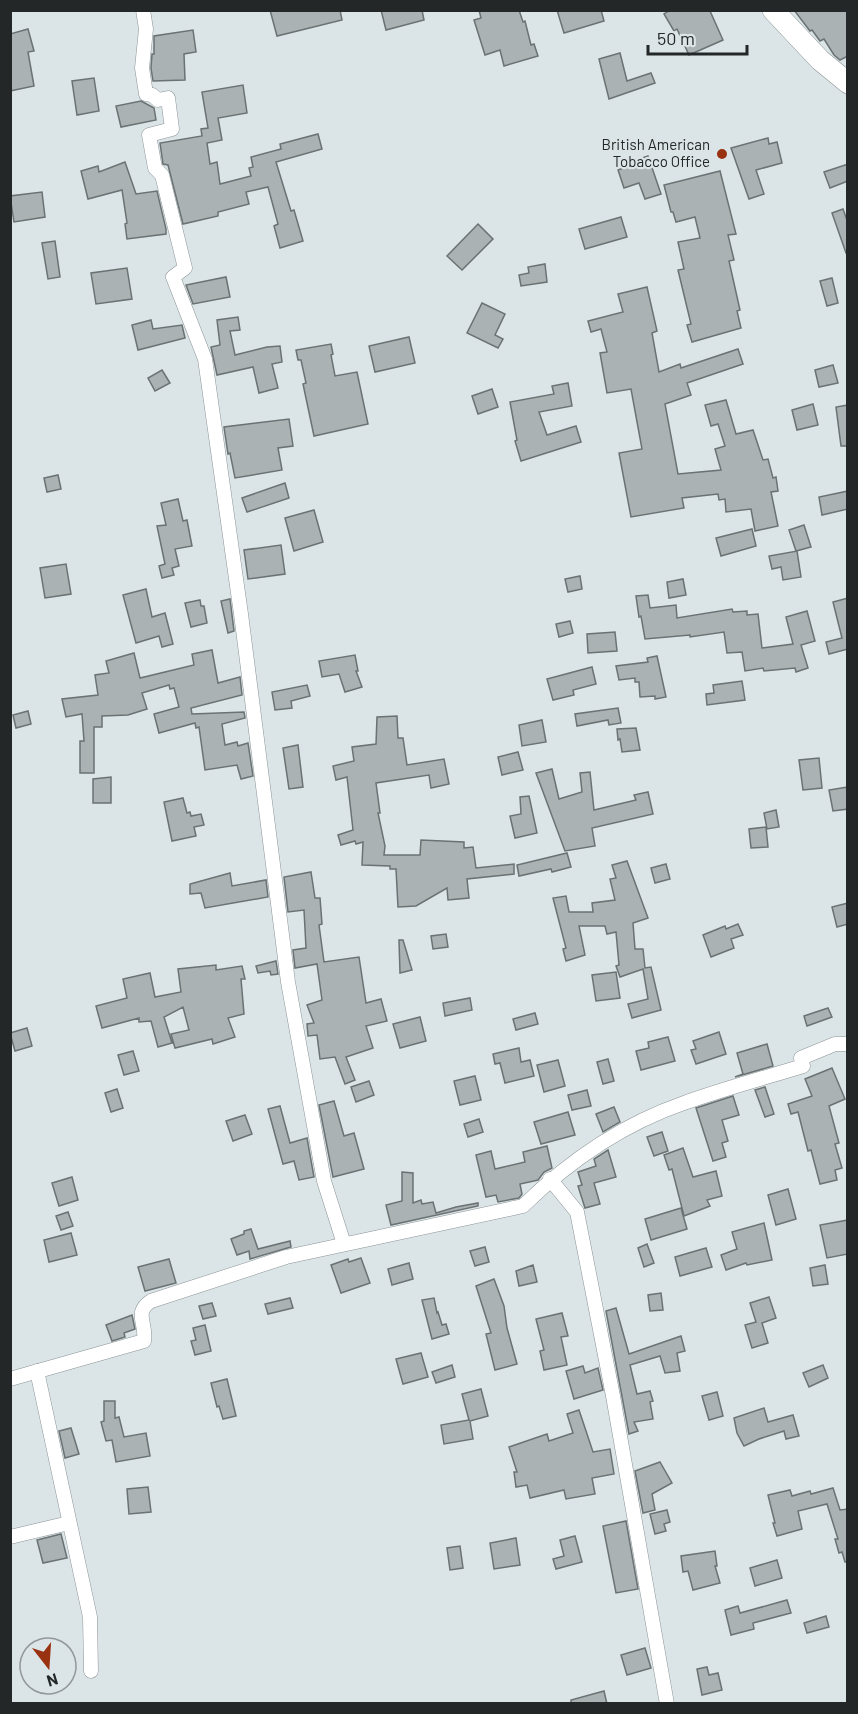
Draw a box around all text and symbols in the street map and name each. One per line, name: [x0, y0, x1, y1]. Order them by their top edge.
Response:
scale bar: [648, 18, 747, 56]
text: 50 m: [657, 27, 695, 49]
place label: British American Tobacco Office: [601, 135, 710, 170]
marker: British American Tobacco Office: [715, 147, 729, 161]
north arrow: [18, 1636, 78, 1696]
text: N: [45, 1670, 60, 1691]

